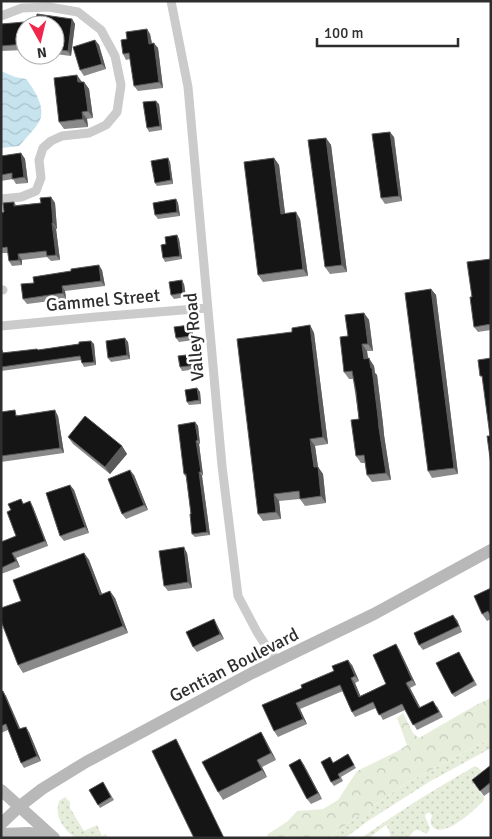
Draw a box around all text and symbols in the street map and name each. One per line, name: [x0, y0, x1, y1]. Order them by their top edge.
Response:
north arrow: [15, 15, 65, 65]
scale bar: [317, 15, 458, 47]
text: 100 m: [324, 24, 364, 42]
text: N: [36, 43, 48, 61]
street label: Gammel Street: [45, 284, 161, 316]
street label: Valley Road: [179, 292, 209, 382]
street label: Gentian Boulevard: [166, 623, 302, 707]

